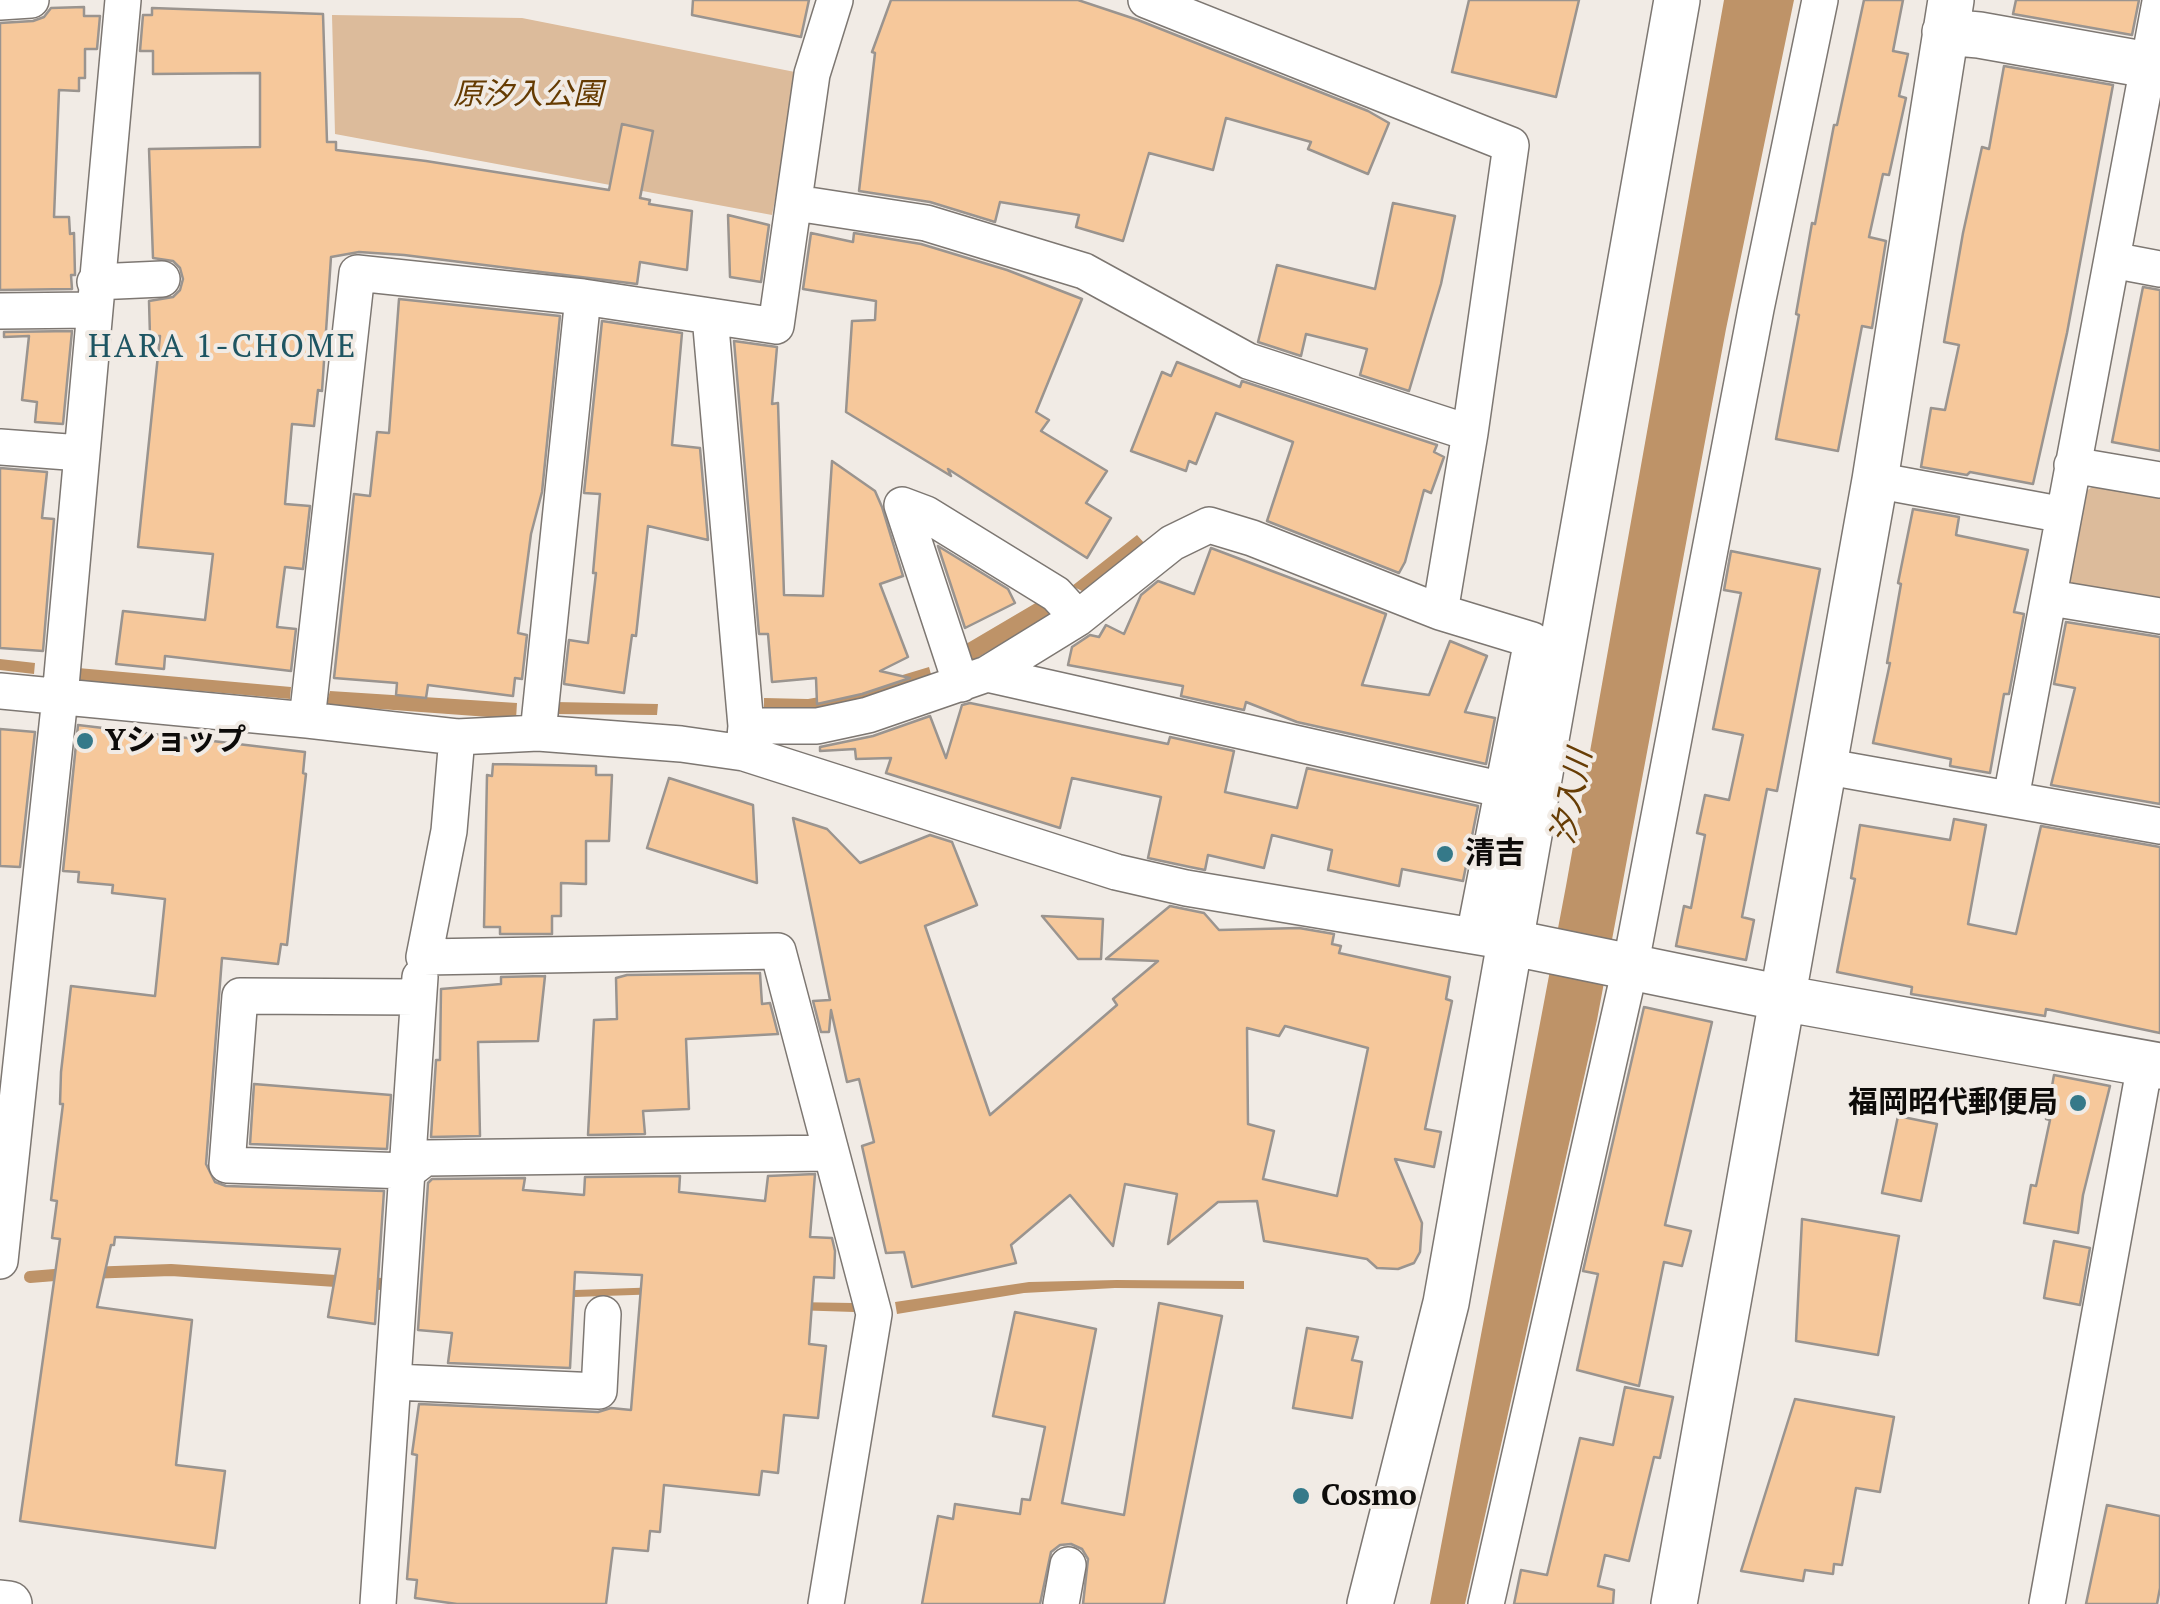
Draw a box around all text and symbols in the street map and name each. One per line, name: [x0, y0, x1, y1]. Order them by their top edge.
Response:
park label: 原汐入公園: [453, 77, 603, 113]
district label: HARA 1-CHOME: [88, 329, 358, 367]
place label: Yショップ: [105, 723, 246, 759]
marker: Yショップ: [74, 730, 96, 752]
water label: 汐入川: [1545, 746, 1601, 848]
place label: 清吉: [1465, 836, 1525, 872]
marker: 清吉: [1434, 843, 1456, 865]
place label: 福岡昭代郵便局: [1848, 1085, 2058, 1121]
marker: 福岡昭代郵便局: [2067, 1092, 2089, 1114]
place label: Cosmo: [1321, 1478, 1417, 1514]
marker: Cosmo: [1290, 1485, 1312, 1507]

